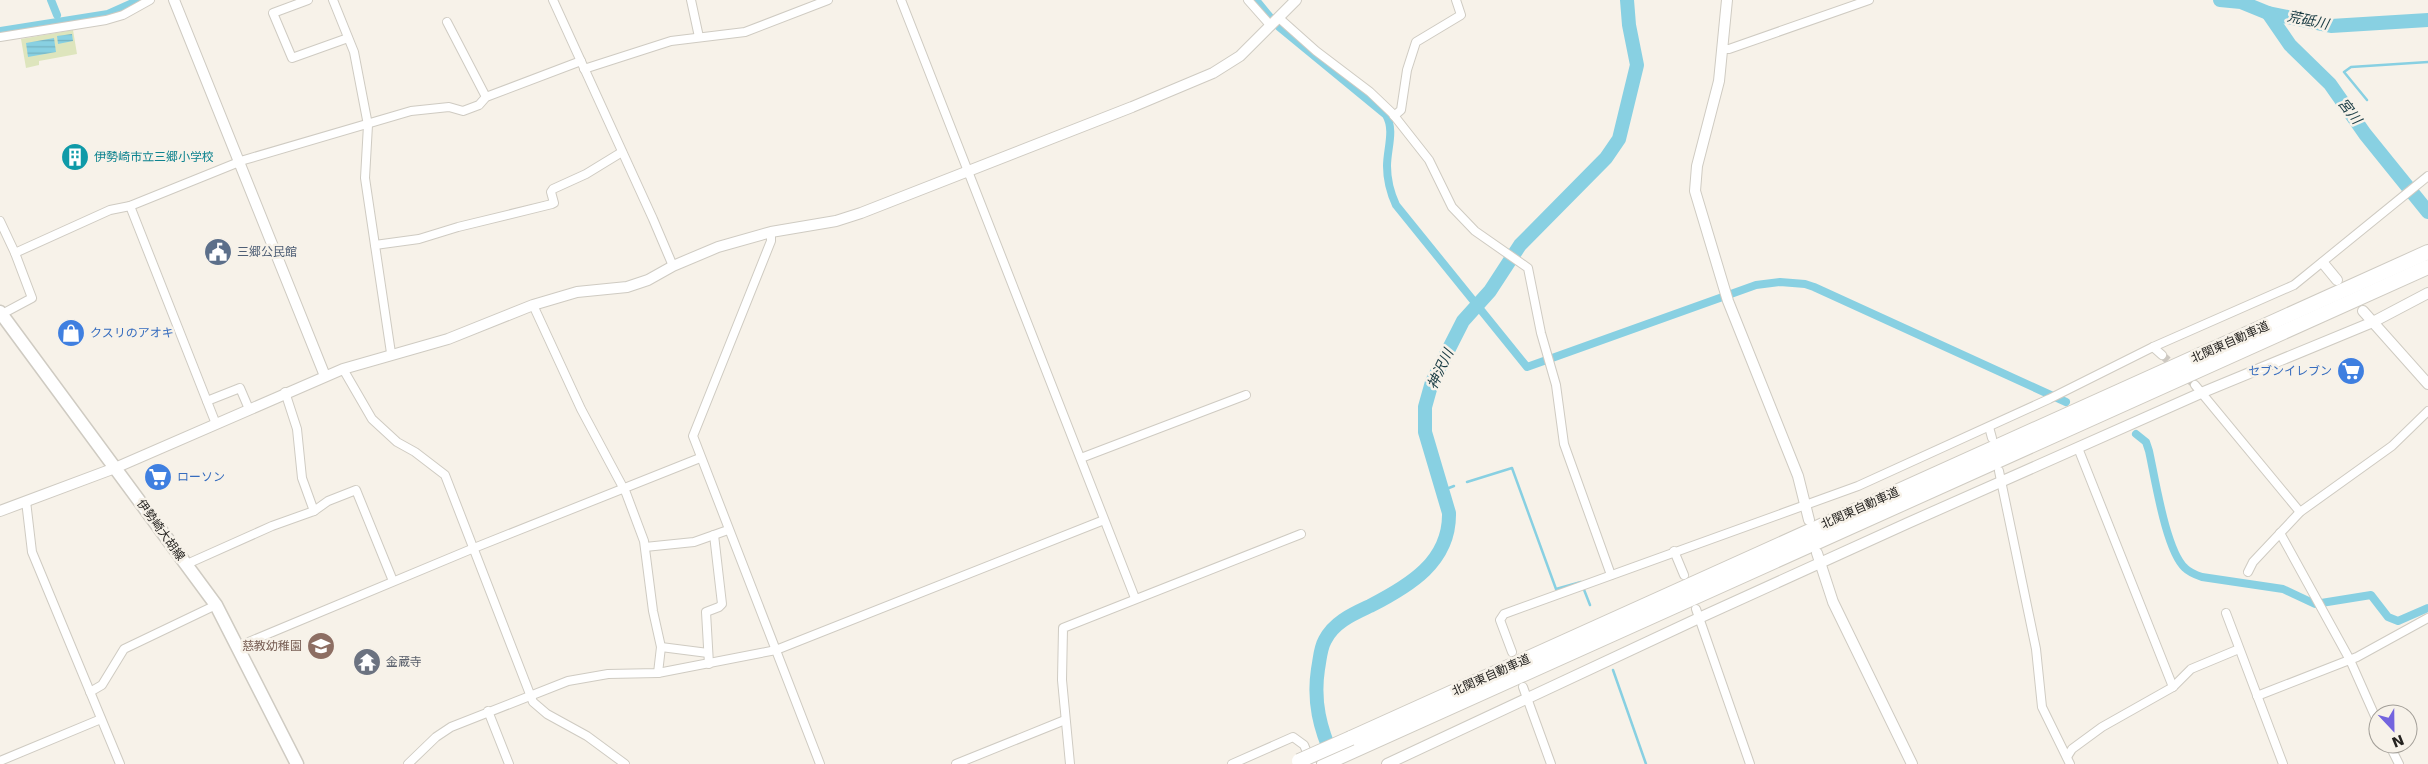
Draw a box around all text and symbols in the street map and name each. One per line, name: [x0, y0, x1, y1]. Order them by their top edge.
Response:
water label: 荒砥川: [2286, 8, 2332, 33]
water label: 宮川: [2335, 95, 2366, 129]
building icon: 伊勢崎市立三郷小学校: [60, 142, 90, 172]
place label: 伊勢崎市立三郷小学校: [94, 150, 214, 164]
public building icon: 三郷公民館: [203, 237, 233, 267]
place label: 三郷公民館: [237, 245, 297, 259]
shop icon: クスリのアオキ: [56, 318, 86, 348]
street label: 北関東自動車道: [2189, 319, 2271, 365]
place label: クスリのアオキ: [90, 326, 174, 340]
water label: 神沢川: [1424, 345, 1457, 391]
supermarket icon: セブンイレブン: [2336, 356, 2366, 386]
place label: セブンイレブン: [2248, 364, 2332, 378]
supermarket icon: ローソン: [143, 462, 173, 492]
place label: ローソン: [177, 470, 225, 484]
street label: 北関東自動車道: [1819, 485, 1901, 531]
street label: 伊勢崎大胡線: [134, 497, 188, 563]
school or university icon: 慈教幼稚園: [306, 631, 336, 661]
place label: 慈教幼稚園: [242, 639, 302, 653]
temple icon: 金蔵寺: [352, 647, 382, 677]
street label: 北関東自動車道: [1450, 652, 1532, 698]
place label: 金蔵寺: [386, 655, 422, 669]
north arrow: [2368, 704, 2418, 754]
text: N: [2389, 731, 2406, 751]

